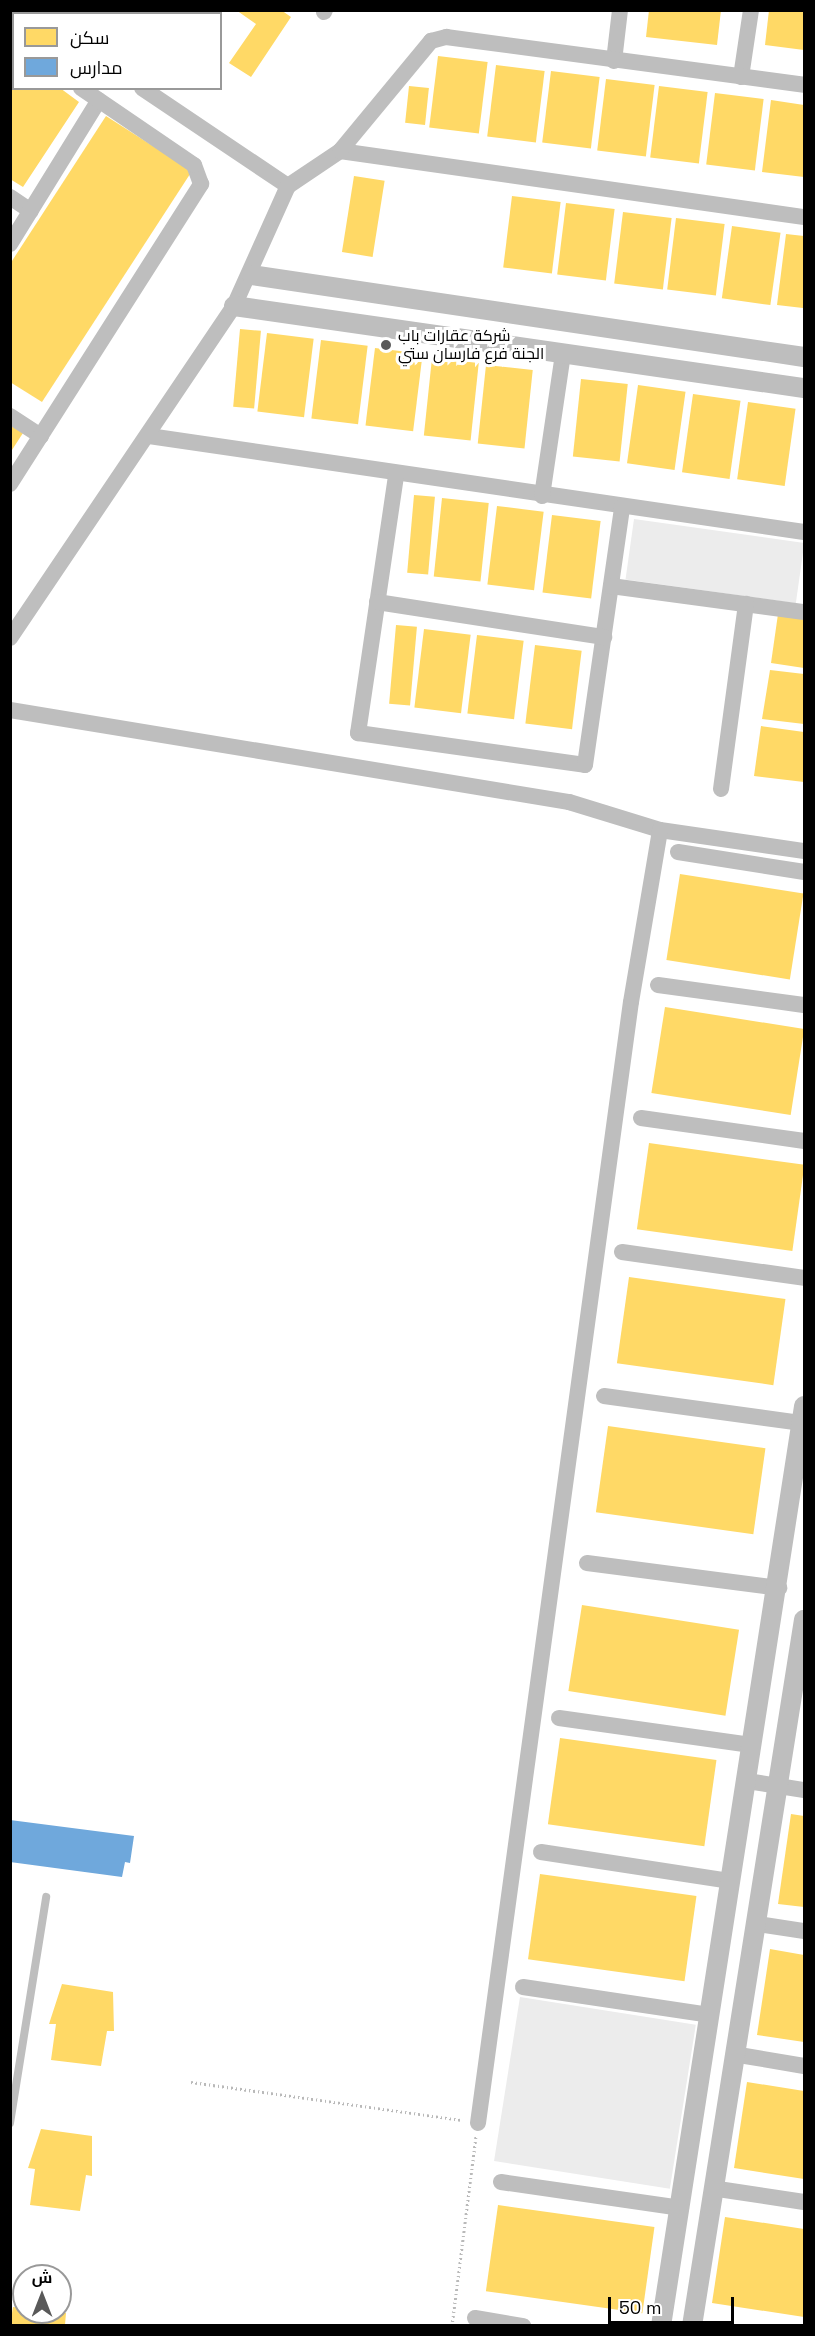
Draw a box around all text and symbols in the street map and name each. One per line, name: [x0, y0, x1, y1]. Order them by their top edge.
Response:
legend: [12, 12, 222, 90]
text: سكن: [70, 26, 109, 49]
text: مدارس: [70, 56, 123, 79]
place label: شرکة عقارات باب الجنة فرع فارسان ستي: [398, 326, 544, 364]
marker: شرکة عقارات باب الجنة فرع فارسان ستي: [379, 338, 393, 352]
north arrow: [12, 2264, 72, 2324]
text: ش: [32, 2267, 52, 2288]
scale bar: [611, 2285, 737, 2323]
text: 50 m: [619, 2296, 661, 2319]

